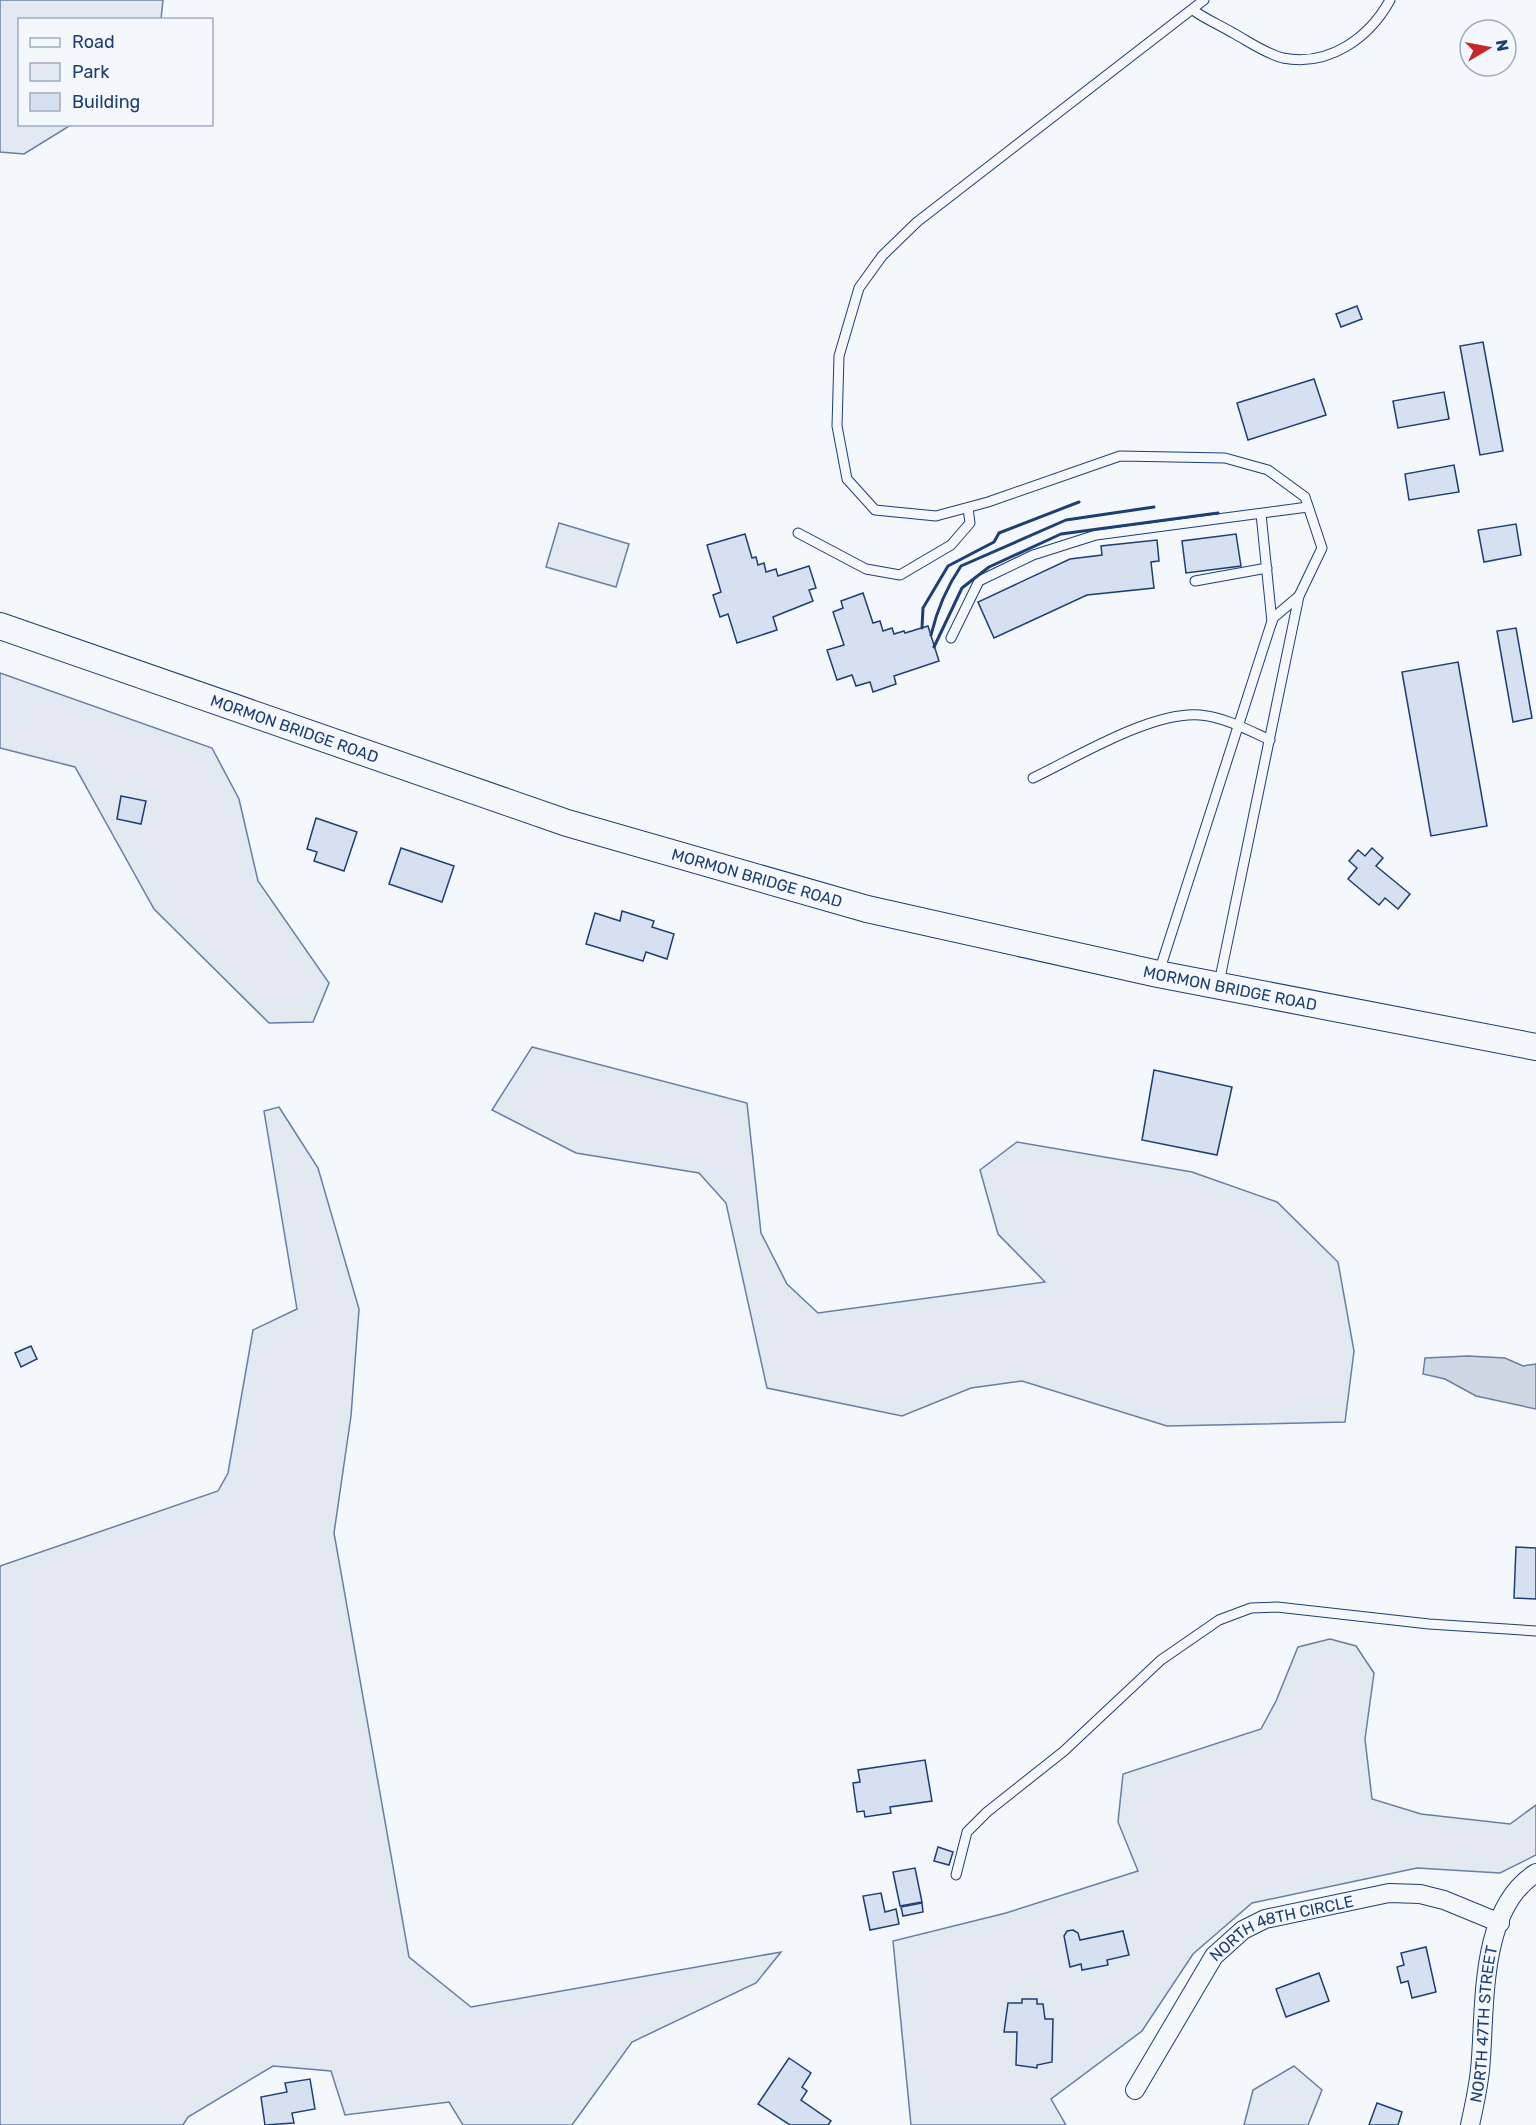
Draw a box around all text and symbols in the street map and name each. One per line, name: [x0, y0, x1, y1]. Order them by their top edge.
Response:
legend: [18, 18, 213, 126]
north arrow: [1458, 18, 1518, 78]
text: Road: [72, 31, 115, 53]
text: N: [1492, 38, 1513, 53]
text: Park: [72, 61, 110, 83]
text: Building: [72, 91, 140, 113]
street label: MORMON BRIDGE ROAD: [208, 690, 381, 766]
street label: MORMON BRIDGE ROAD: [670, 844, 845, 911]
street label: MORMON BRIDGE ROAD: [1141, 961, 1319, 1014]
street label: NORTH 48TH CIRCLE: [1206, 1891, 1355, 1965]
street label: NORTH 47TH STREET: [1466, 1944, 1501, 2104]

